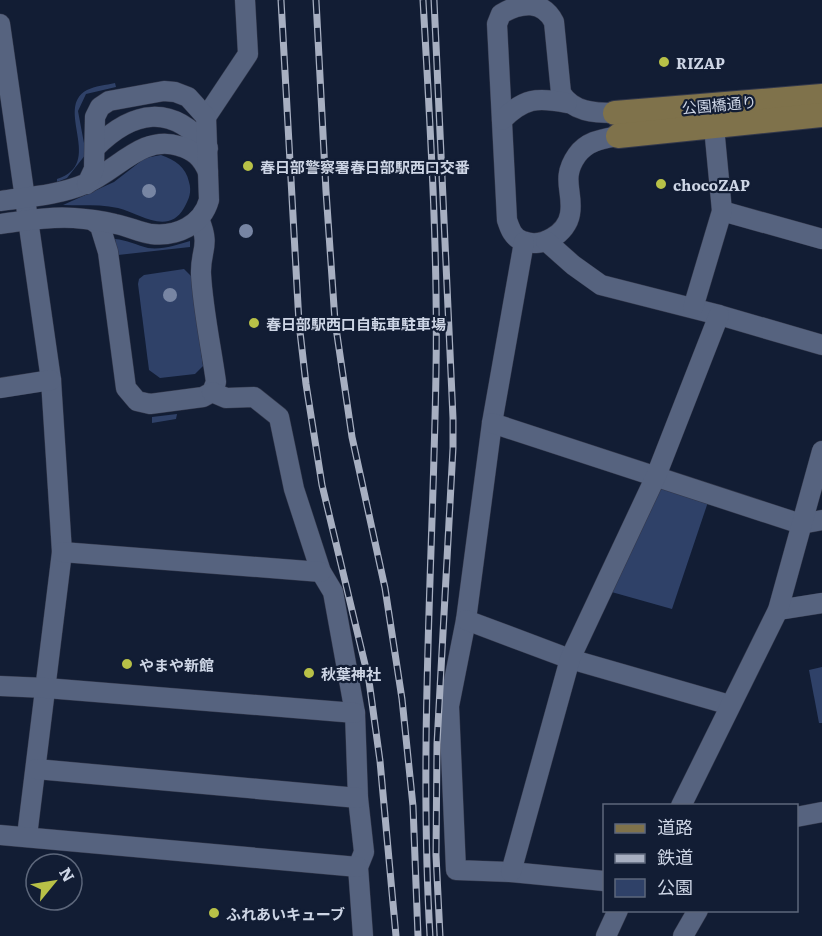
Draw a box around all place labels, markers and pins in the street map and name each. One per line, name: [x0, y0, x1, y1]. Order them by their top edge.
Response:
place label: RIZAP: [676, 51, 725, 74]
marker: RIZAP: [657, 55, 671, 69]
place label: 春日部警察署春日部駅西口交番: [260, 155, 470, 178]
marker: 春日部警察署春日部駅西口交番: [241, 159, 255, 173]
place label: chocoZAP: [673, 173, 750, 196]
marker: chocoZAP: [654, 177, 668, 191]
place label: 春日部駅西口自転車駐車場: [266, 312, 446, 335]
marker: 春日部駅西口自転車駐車場: [247, 316, 261, 330]
place label: やまや新館: [139, 653, 214, 676]
marker: やまや新館: [120, 657, 134, 671]
place label: 秋葉神社: [321, 662, 381, 685]
marker: 秋葉神社: [302, 666, 316, 680]
place label: ふれあいキューブ: [226, 902, 345, 925]
marker: ふれあいキューブ: [207, 906, 221, 920]

